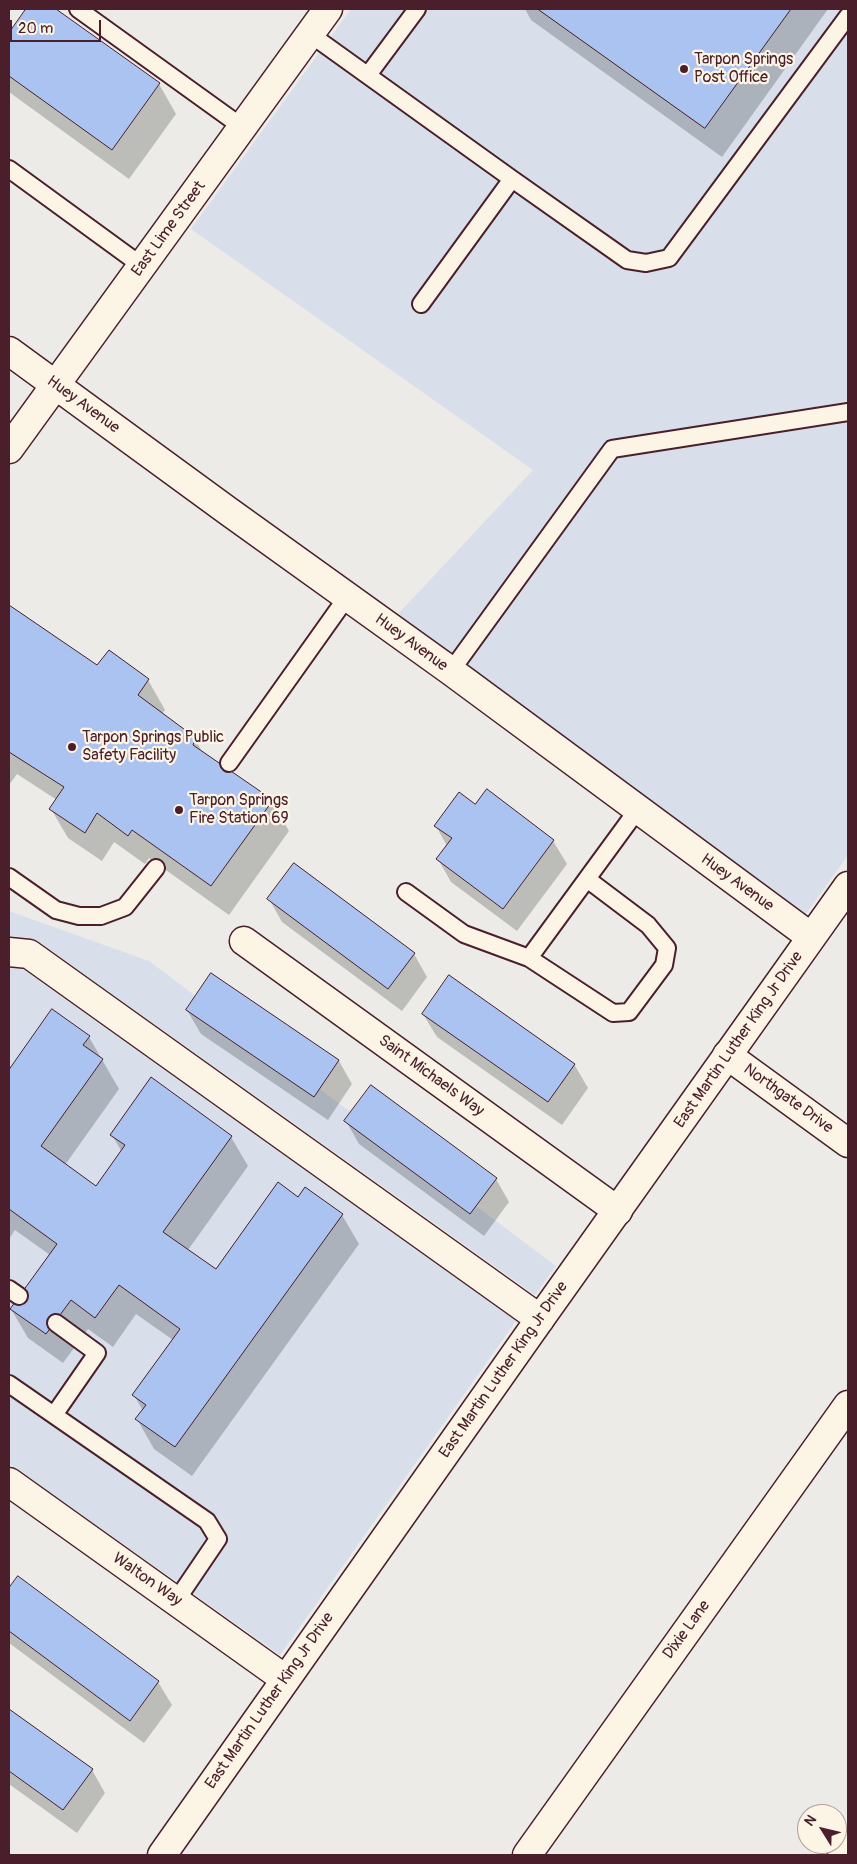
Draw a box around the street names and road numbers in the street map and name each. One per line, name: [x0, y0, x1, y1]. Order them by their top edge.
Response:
street label: East Lime Street: [128, 178, 210, 280]
street label: Huey Avenue: [43, 372, 123, 438]
street label: Huey Avenue: [371, 610, 451, 676]
street label: Huey Avenue: [697, 850, 777, 916]
street label: East Martin Luther King Jr Drive: [671, 948, 807, 1132]
street label: Saint Michaels Way: [374, 1031, 488, 1121]
street label: Northgate Drive: [739, 1060, 837, 1138]
street label: East Martin Luther King Jr Drive: [436, 1278, 572, 1462]
street label: Walton Way: [109, 1549, 185, 1611]
street label: Dixie Lane: [659, 1597, 715, 1663]
street label: East Martin Luther King Jr Drive: [202, 1609, 338, 1793]

